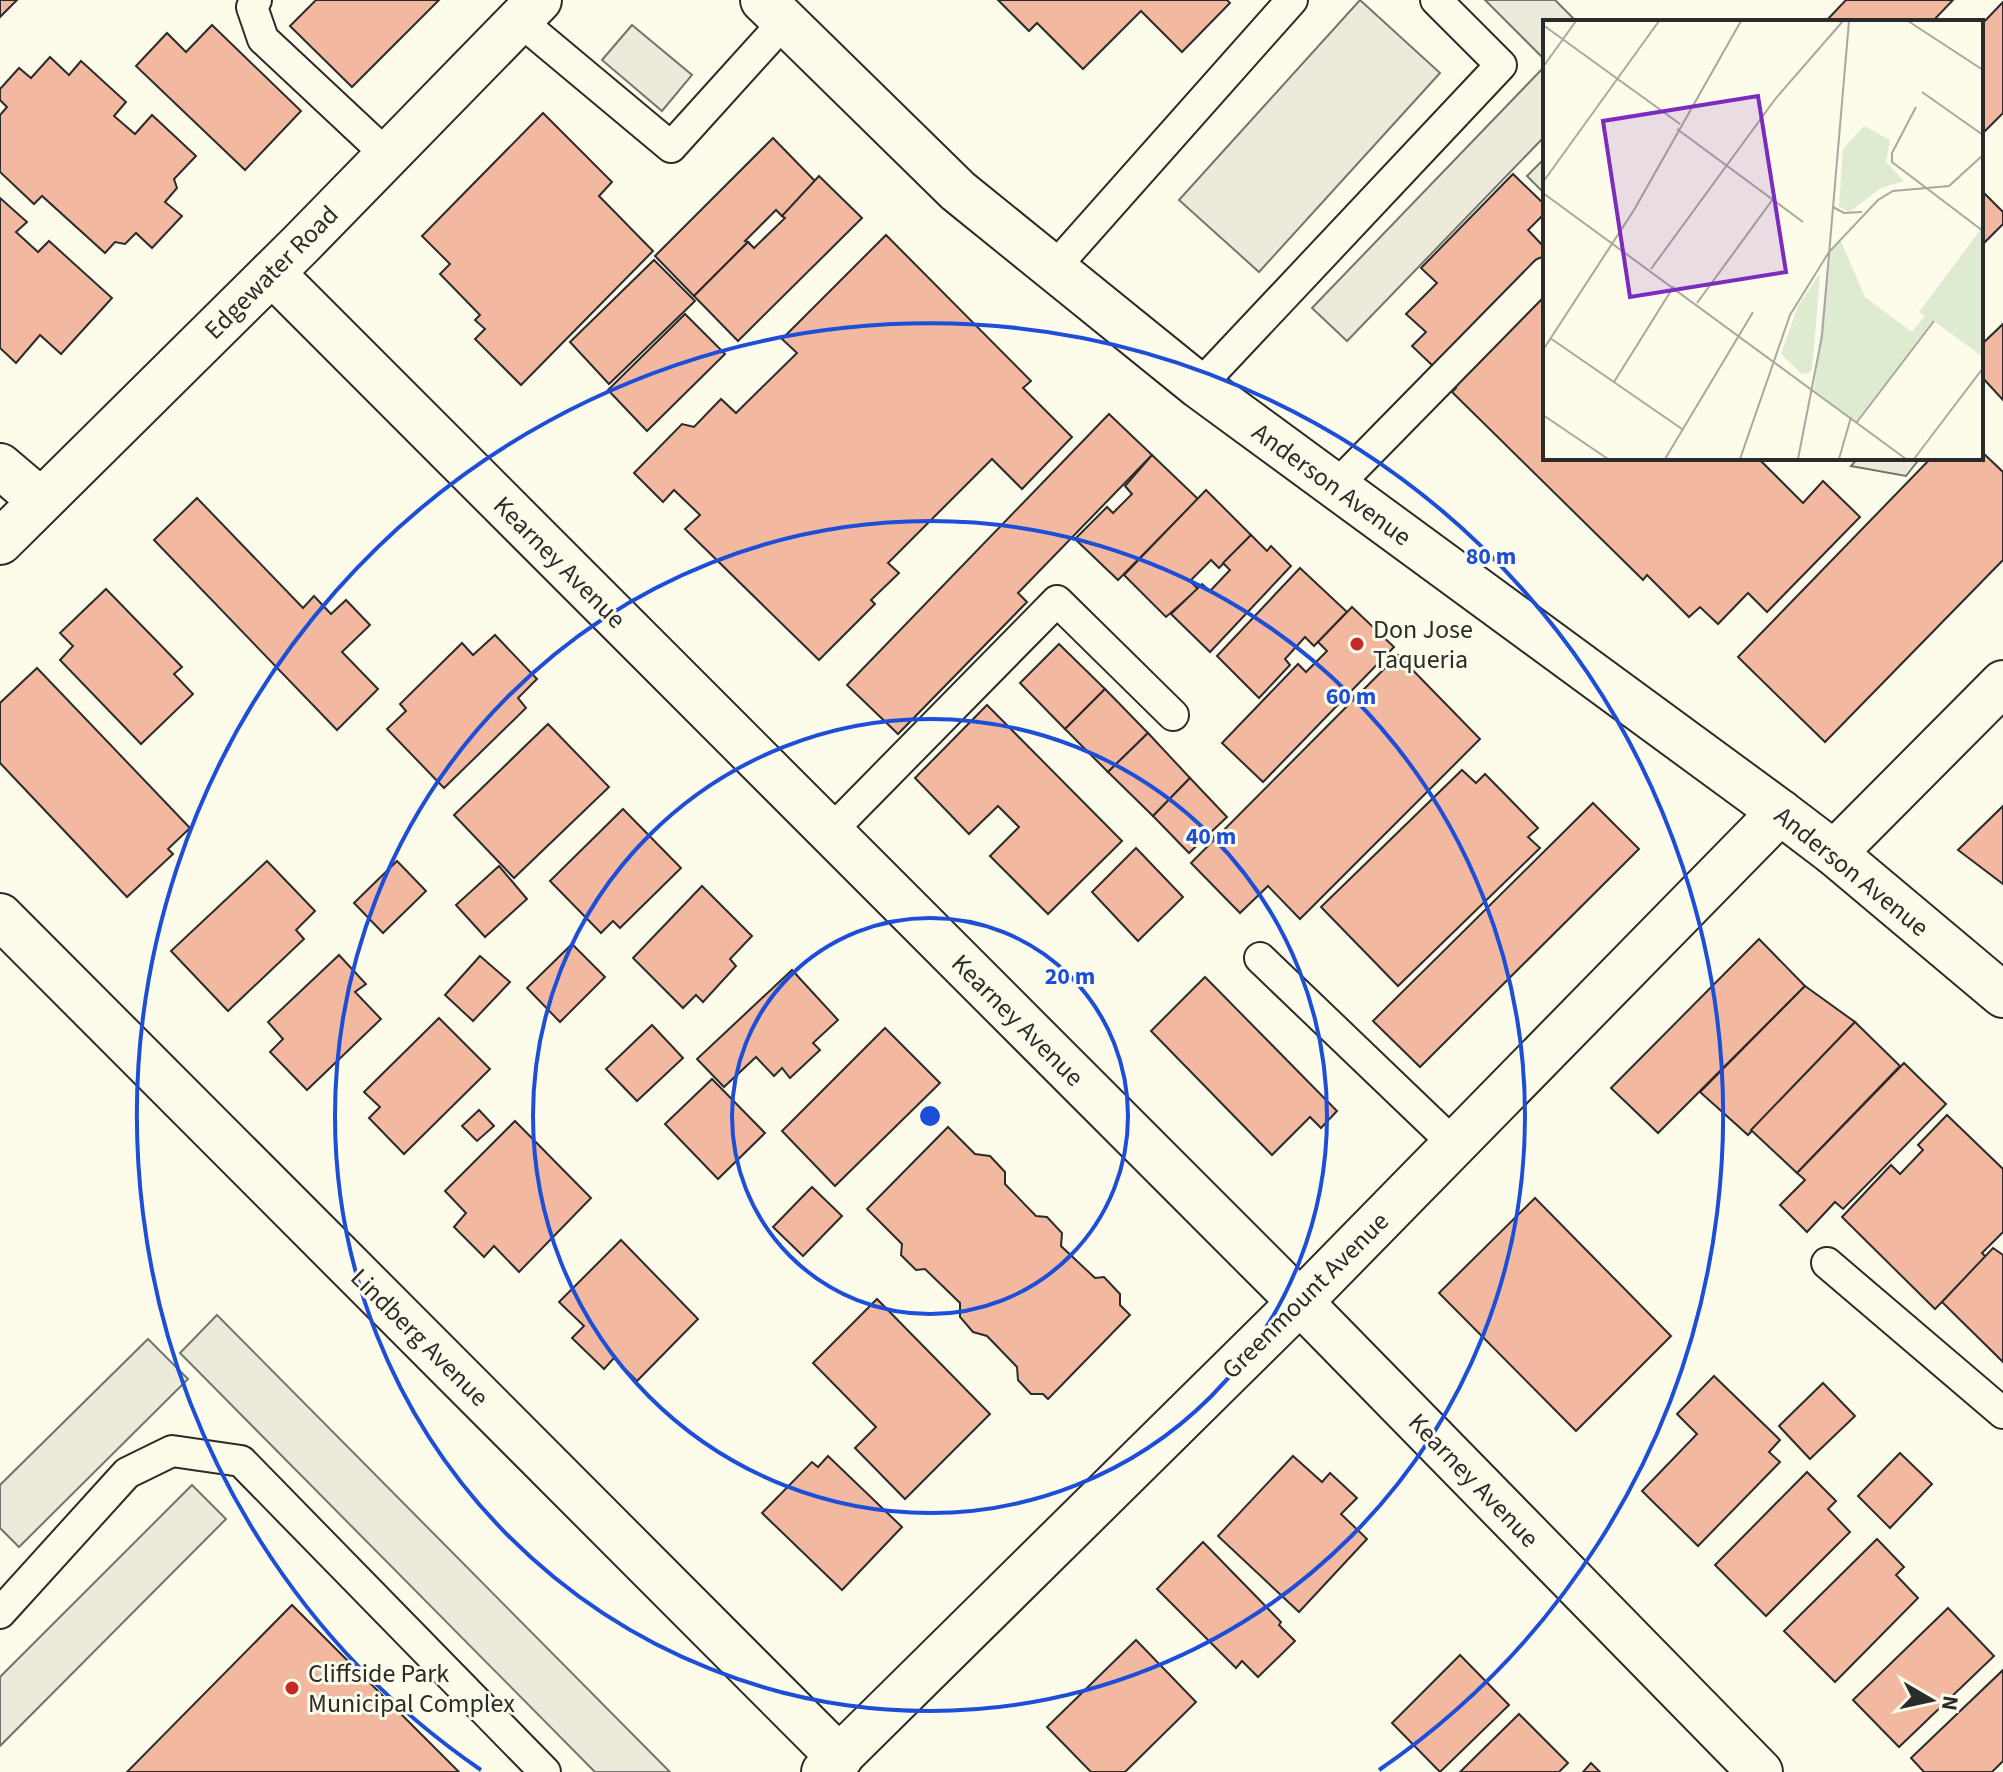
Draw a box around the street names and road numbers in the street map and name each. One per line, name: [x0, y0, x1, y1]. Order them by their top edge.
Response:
street label: Edgewater Road: [196, 197, 347, 348]
street label: Anderson Avenue: [1244, 414, 1419, 555]
street label: Kearney Avenue: [485, 488, 634, 637]
street label: Anderson Avenue: [1767, 797, 1937, 945]
street label: Kearney Avenue: [943, 946, 1092, 1095]
street label: Greenmount Avenue: [1213, 1203, 1397, 1387]
street label: Lindberg Avenue: [342, 1260, 497, 1415]
street label: Kearney Avenue: [1400, 1405, 1547, 1556]

